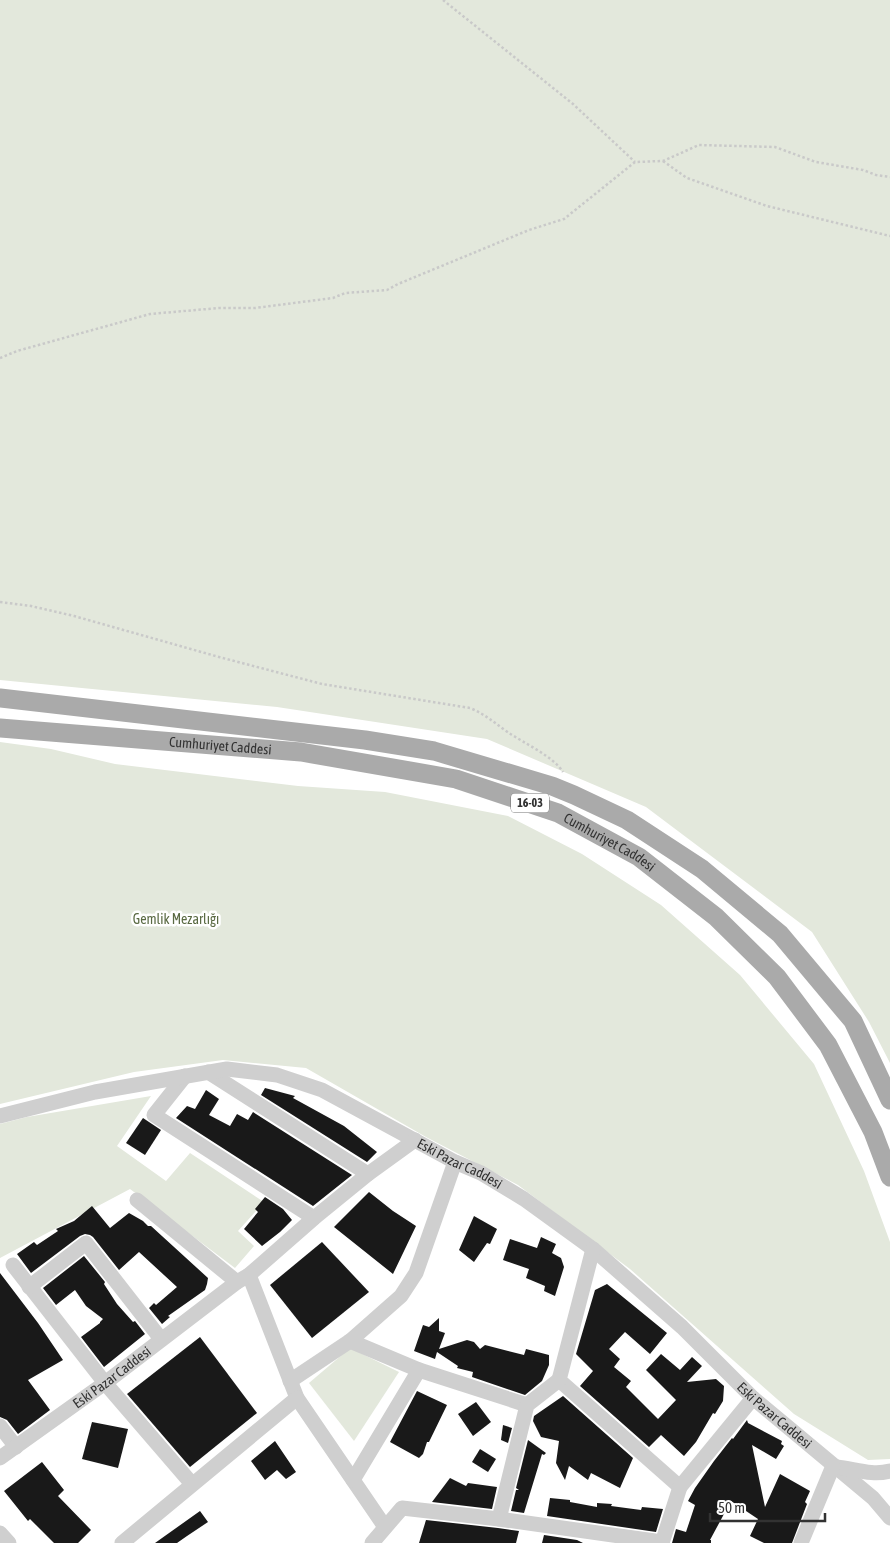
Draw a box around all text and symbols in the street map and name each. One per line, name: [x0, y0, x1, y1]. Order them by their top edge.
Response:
street label: Cumhuriyet Caddesi: [168, 734, 272, 758]
road number: 16-03: [511, 794, 549, 812]
street label: Cumhuriyet Caddesi: [561, 810, 658, 875]
park label: Gemlik Mezarlığı: [133, 911, 219, 927]
street label: Eski Pazar Caddesi: [415, 1135, 505, 1192]
street label: Eski Pazar Caddesi: [70, 1343, 154, 1411]
street label: Eski Pazar Caddesi: [734, 1379, 815, 1452]
scale bar: [710, 1490, 825, 1522]
text: 50 m: [718, 1499, 745, 1516]

